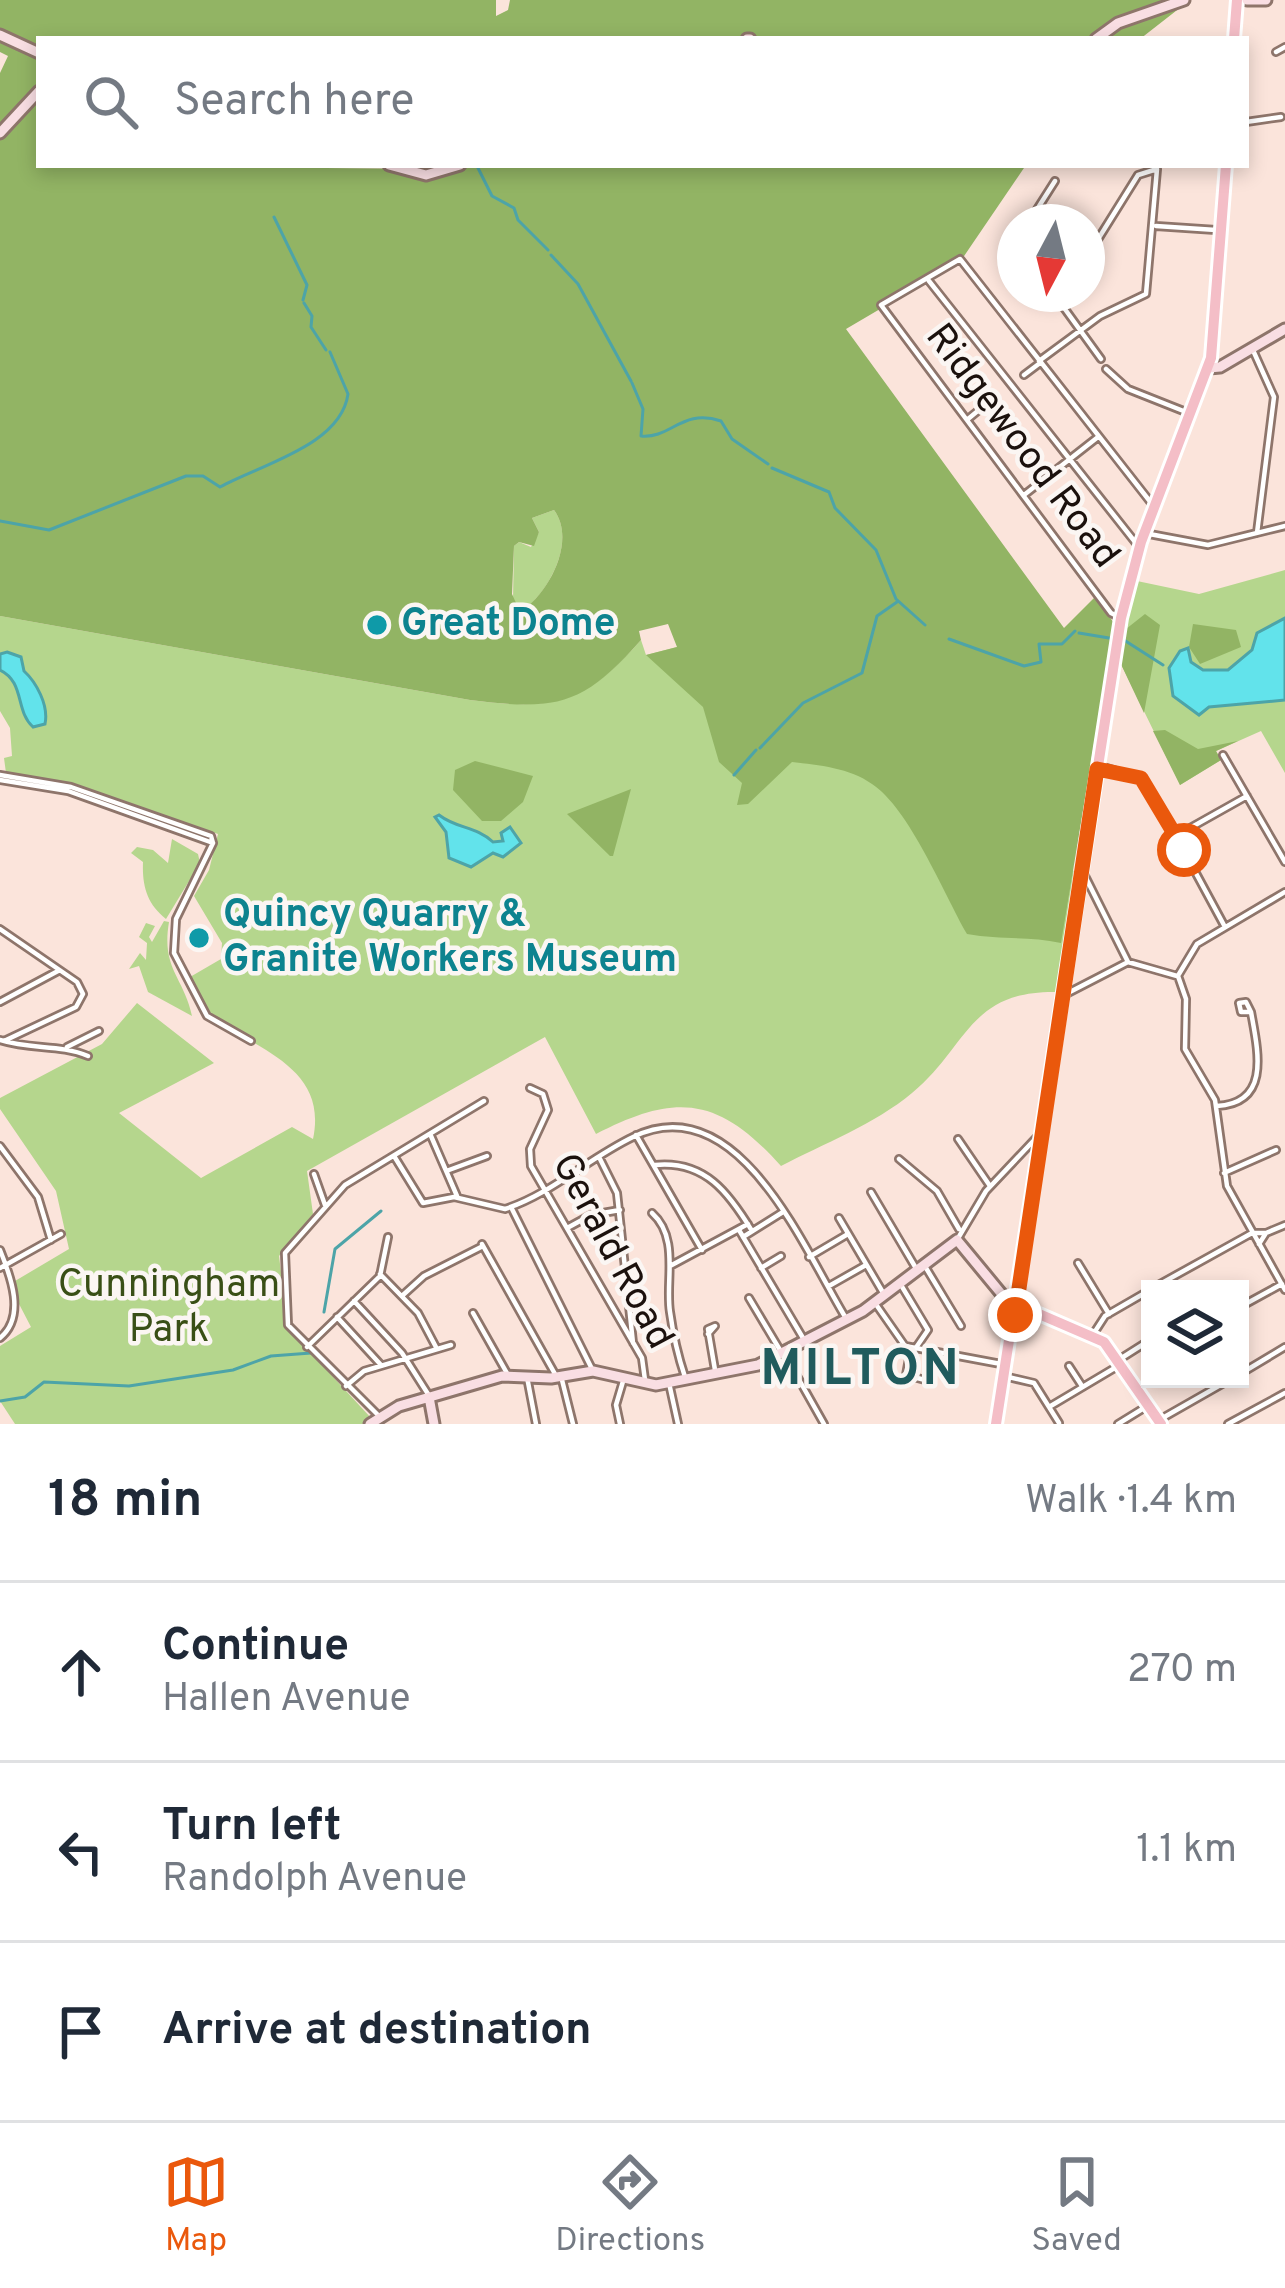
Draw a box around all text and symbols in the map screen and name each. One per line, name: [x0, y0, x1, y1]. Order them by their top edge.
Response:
search box: [36, 36, 1249, 168]
icon: search: [78, 69, 144, 135]
text: Search here: [174, 74, 414, 131]
north arrow: [997, 204, 1105, 312]
street label: Ridgewood Road: [913, 315, 1129, 579]
place label: Great Dome: [401, 601, 615, 650]
marker: Great Dome: [364, 612, 390, 638]
route start: [1157, 823, 1211, 877]
place label: Quincy Quarry & Granite Workers Museum: [223, 892, 677, 986]
marker: Quincy Quarry & Granite Workers Museum: [186, 925, 212, 951]
street label: Gerald Road: [539, 1146, 683, 1358]
park label: Cunningham Park: [58, 1262, 280, 1356]
map controls: [1141, 1280, 1249, 1388]
button: layers: [1141, 1280, 1249, 1388]
route end: [988, 1288, 1042, 1342]
district label: MILTON: [760, 1339, 962, 1404]
text: 18 min: [48, 1470, 203, 1535]
text: Walk · 1.4 km: [1025, 1478, 1237, 1527]
text: Continue: [162, 1619, 349, 1676]
icon: ahead: [48, 1639, 114, 1705]
text: 270 m: [1127, 1647, 1237, 1696]
text: Hallen Avenue: [162, 1676, 410, 1725]
text: Turn left: [162, 1799, 341, 1856]
icon: left: [48, 1819, 114, 1885]
text: 1.1 km: [1136, 1827, 1237, 1876]
text: Randolph Avenue: [162, 1856, 467, 1905]
icon: arrive: [48, 1999, 114, 2065]
text: Arrive at destination: [162, 2003, 592, 2060]
tab: Map: [163, 2149, 229, 2263]
tab: Directions: [555, 2149, 705, 2263]
tab: Saved: [1031, 2149, 1122, 2263]

